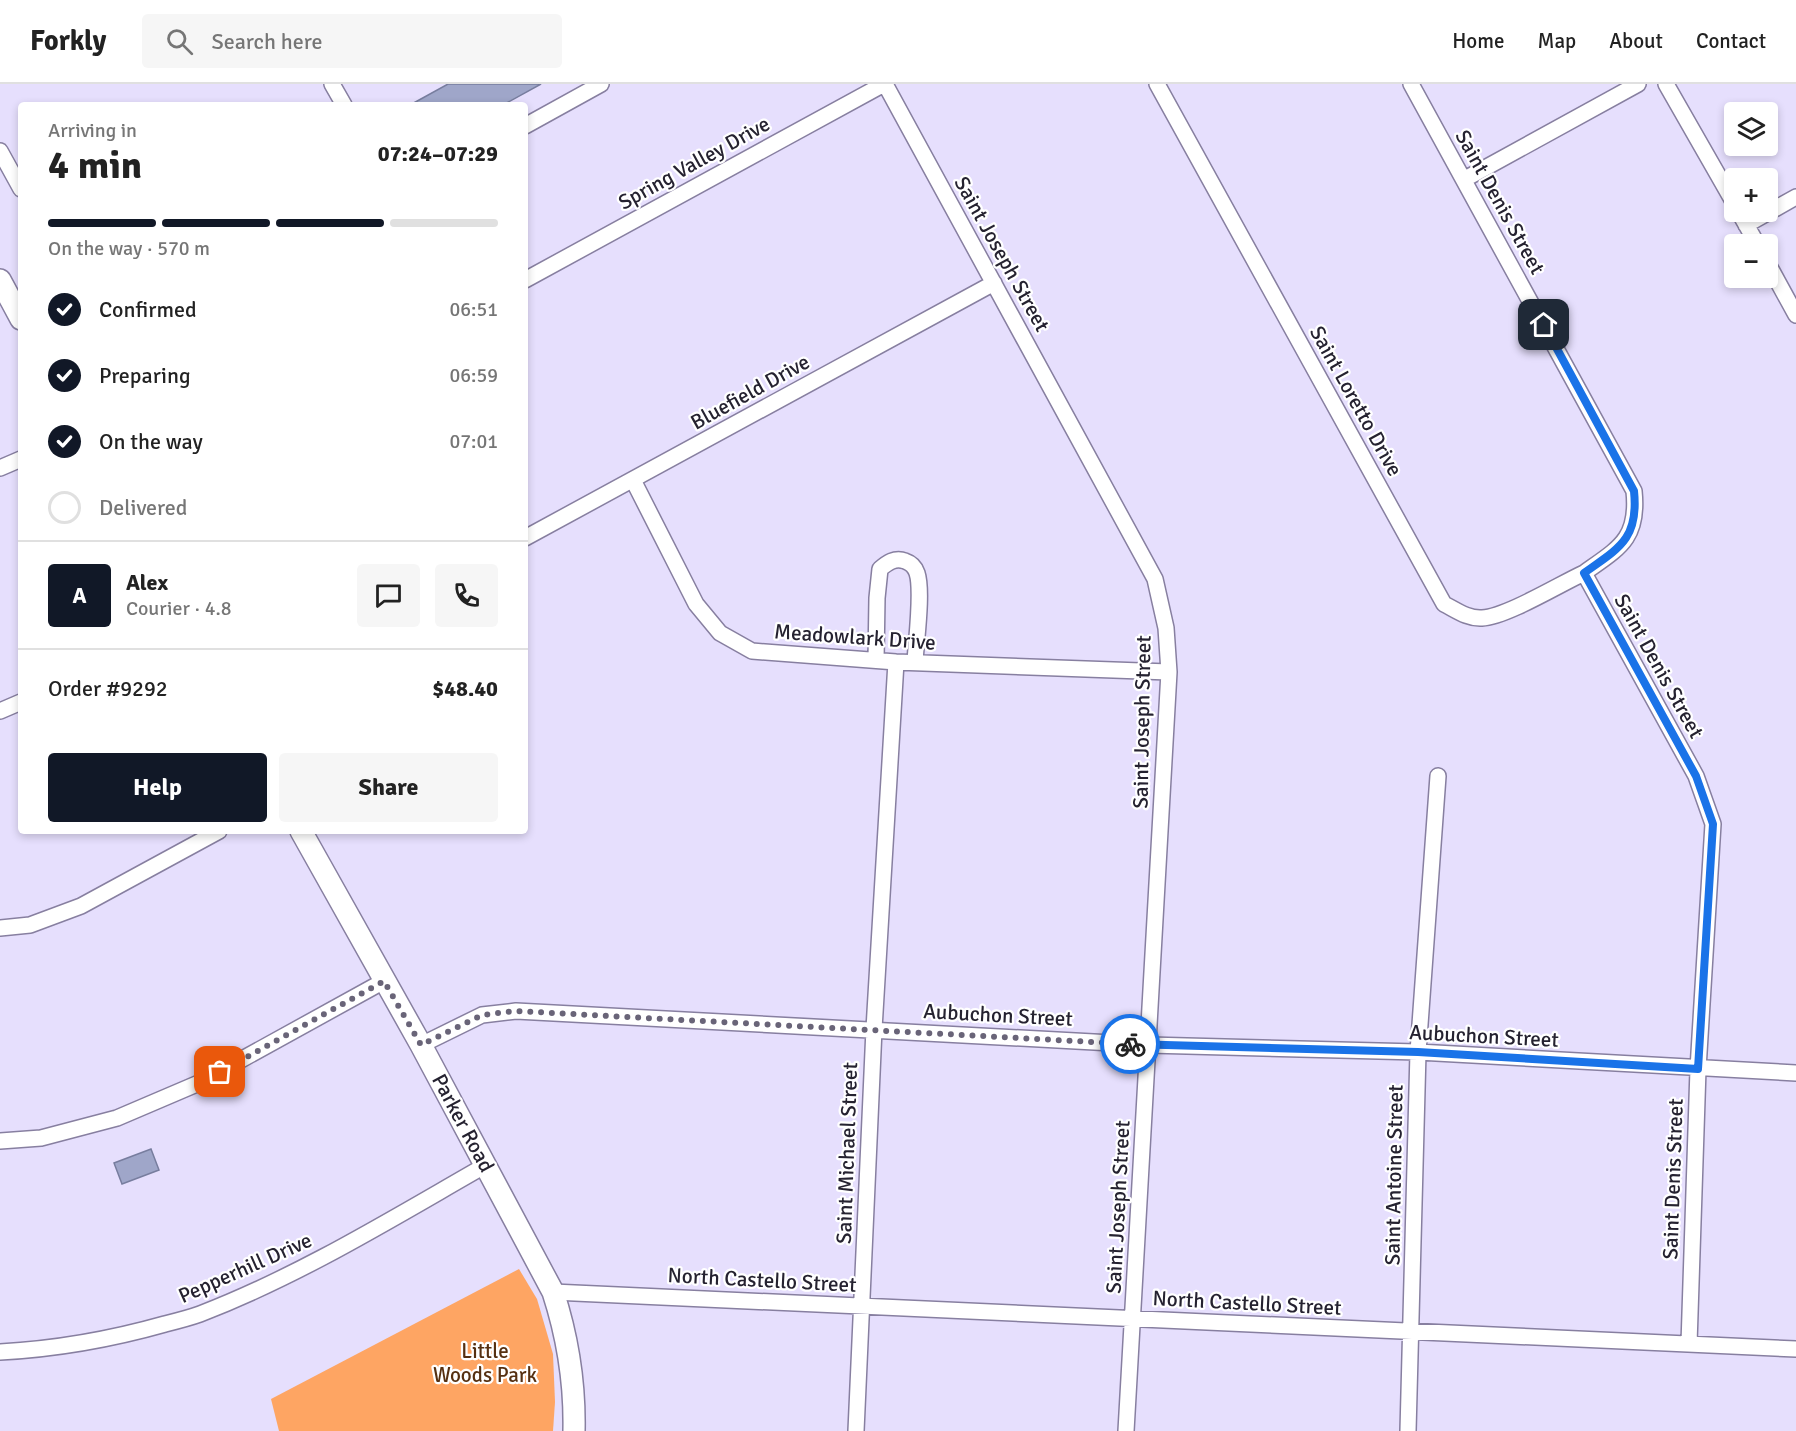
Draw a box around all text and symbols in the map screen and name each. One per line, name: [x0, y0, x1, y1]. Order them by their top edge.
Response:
search box: [142, 14, 562, 68]
text: Forkly: [30, 24, 106, 58]
icon: search: [163, 25, 196, 58]
text: Search here: [211, 28, 322, 55]
text: Home: [1452, 28, 1505, 54]
text: Map: [1538, 28, 1576, 54]
text: About: [1609, 28, 1663, 54]
text: Contact: [1696, 28, 1766, 54]
map controls: [1724, 102, 1778, 288]
button: layers: [1724, 102, 1778, 156]
street label: Spring Valley Drive: [614, 111, 774, 215]
text: Arriving in: [48, 118, 137, 143]
street label: Saint Denis Street: [1450, 125, 1550, 279]
text: 07:24–07:29: [378, 140, 498, 167]
text: 4 min: [48, 141, 142, 189]
button: +: [1724, 168, 1778, 222]
street label: Saint Joseph Street: [949, 172, 1055, 336]
button: −: [1724, 234, 1778, 288]
text: On the way · 570 m: [48, 236, 210, 261]
icon: check: [48, 293, 81, 326]
text: Confirmed: [99, 296, 197, 323]
text: 06:51: [449, 297, 498, 322]
pin: [1518, 299, 1569, 350]
icon: home: [1527, 308, 1560, 341]
street label: Saint Loretto Drive: [1304, 321, 1408, 481]
street label: Bluefield Drive: [686, 349, 814, 435]
icon: check: [48, 359, 81, 392]
text: Preparing: [99, 362, 191, 389]
text: 06:59: [449, 363, 498, 388]
icon: check: [48, 425, 81, 458]
text: On the way: [99, 428, 203, 455]
text: 07:01: [449, 429, 498, 454]
text: Delivered: [99, 494, 187, 521]
button: chat: [357, 564, 420, 627]
button: phone: [435, 564, 498, 627]
text: Alex: [126, 569, 168, 596]
text: A: [72, 582, 87, 609]
street label: Saint Denis Street: [1609, 589, 1709, 743]
text: Courier · 4.8: [126, 596, 232, 621]
street label: Meadowlark Drive: [773, 618, 937, 656]
street label: Saint Joseph Street: [1127, 635, 1157, 809]
text: Order #9292: [48, 675, 168, 702]
text: $48.40: [432, 675, 498, 702]
button: Help: [48, 753, 267, 822]
button: Share: [279, 753, 498, 822]
street label: Aubuchon Street: [923, 998, 1073, 1032]
courier: [1100, 1014, 1160, 1074]
street label: Aubuchon Street: [1409, 1019, 1559, 1053]
icon: bike: [1114, 1028, 1147, 1061]
pin: [194, 1046, 245, 1097]
icon: bag: [203, 1055, 236, 1088]
street label: Saint Michael Street: [831, 1062, 863, 1244]
street label: Parker Road: [426, 1069, 500, 1177]
street label: Saint Antoine Street: [1379, 1084, 1409, 1266]
street label: Saint Denis Street: [1657, 1098, 1689, 1260]
street label: Saint Joseph Street: [1100, 1120, 1136, 1294]
street label: Pepperhill Drive: [174, 1227, 316, 1309]
street label: North Castello Street: [667, 1262, 857, 1298]
street label: North Castello Street: [1152, 1285, 1342, 1321]
park label: Little Woods Park: [433, 1338, 538, 1388]

